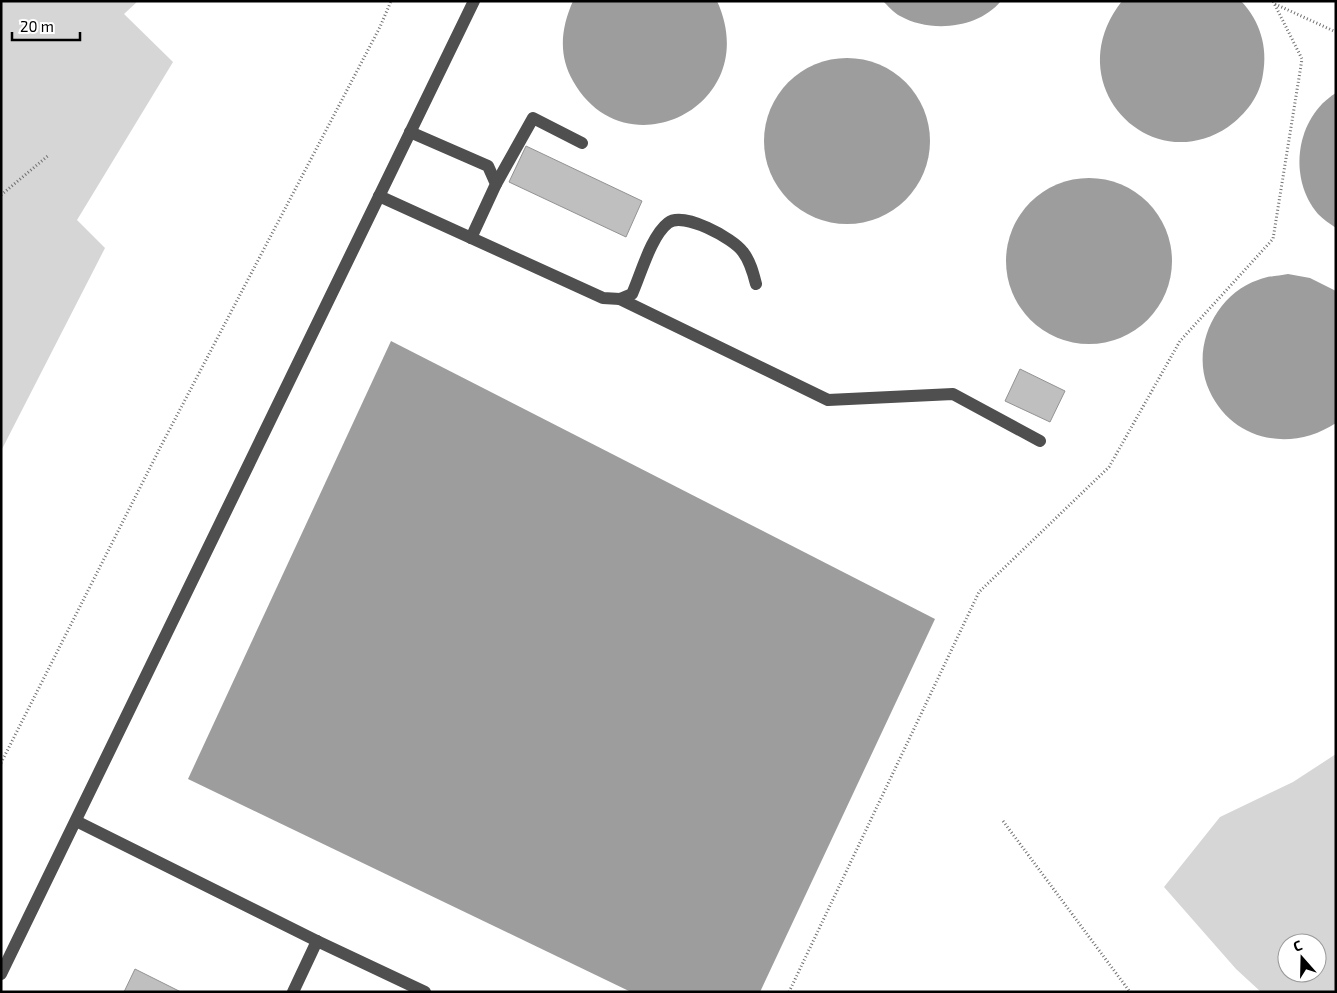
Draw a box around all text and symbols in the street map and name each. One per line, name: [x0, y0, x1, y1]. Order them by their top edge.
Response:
scale bar: [12, 10, 80, 42]
text: 20 m: [20, 17, 54, 35]
north arrow: [1277, 933, 1327, 983]
text: С: [1291, 936, 1304, 955]

